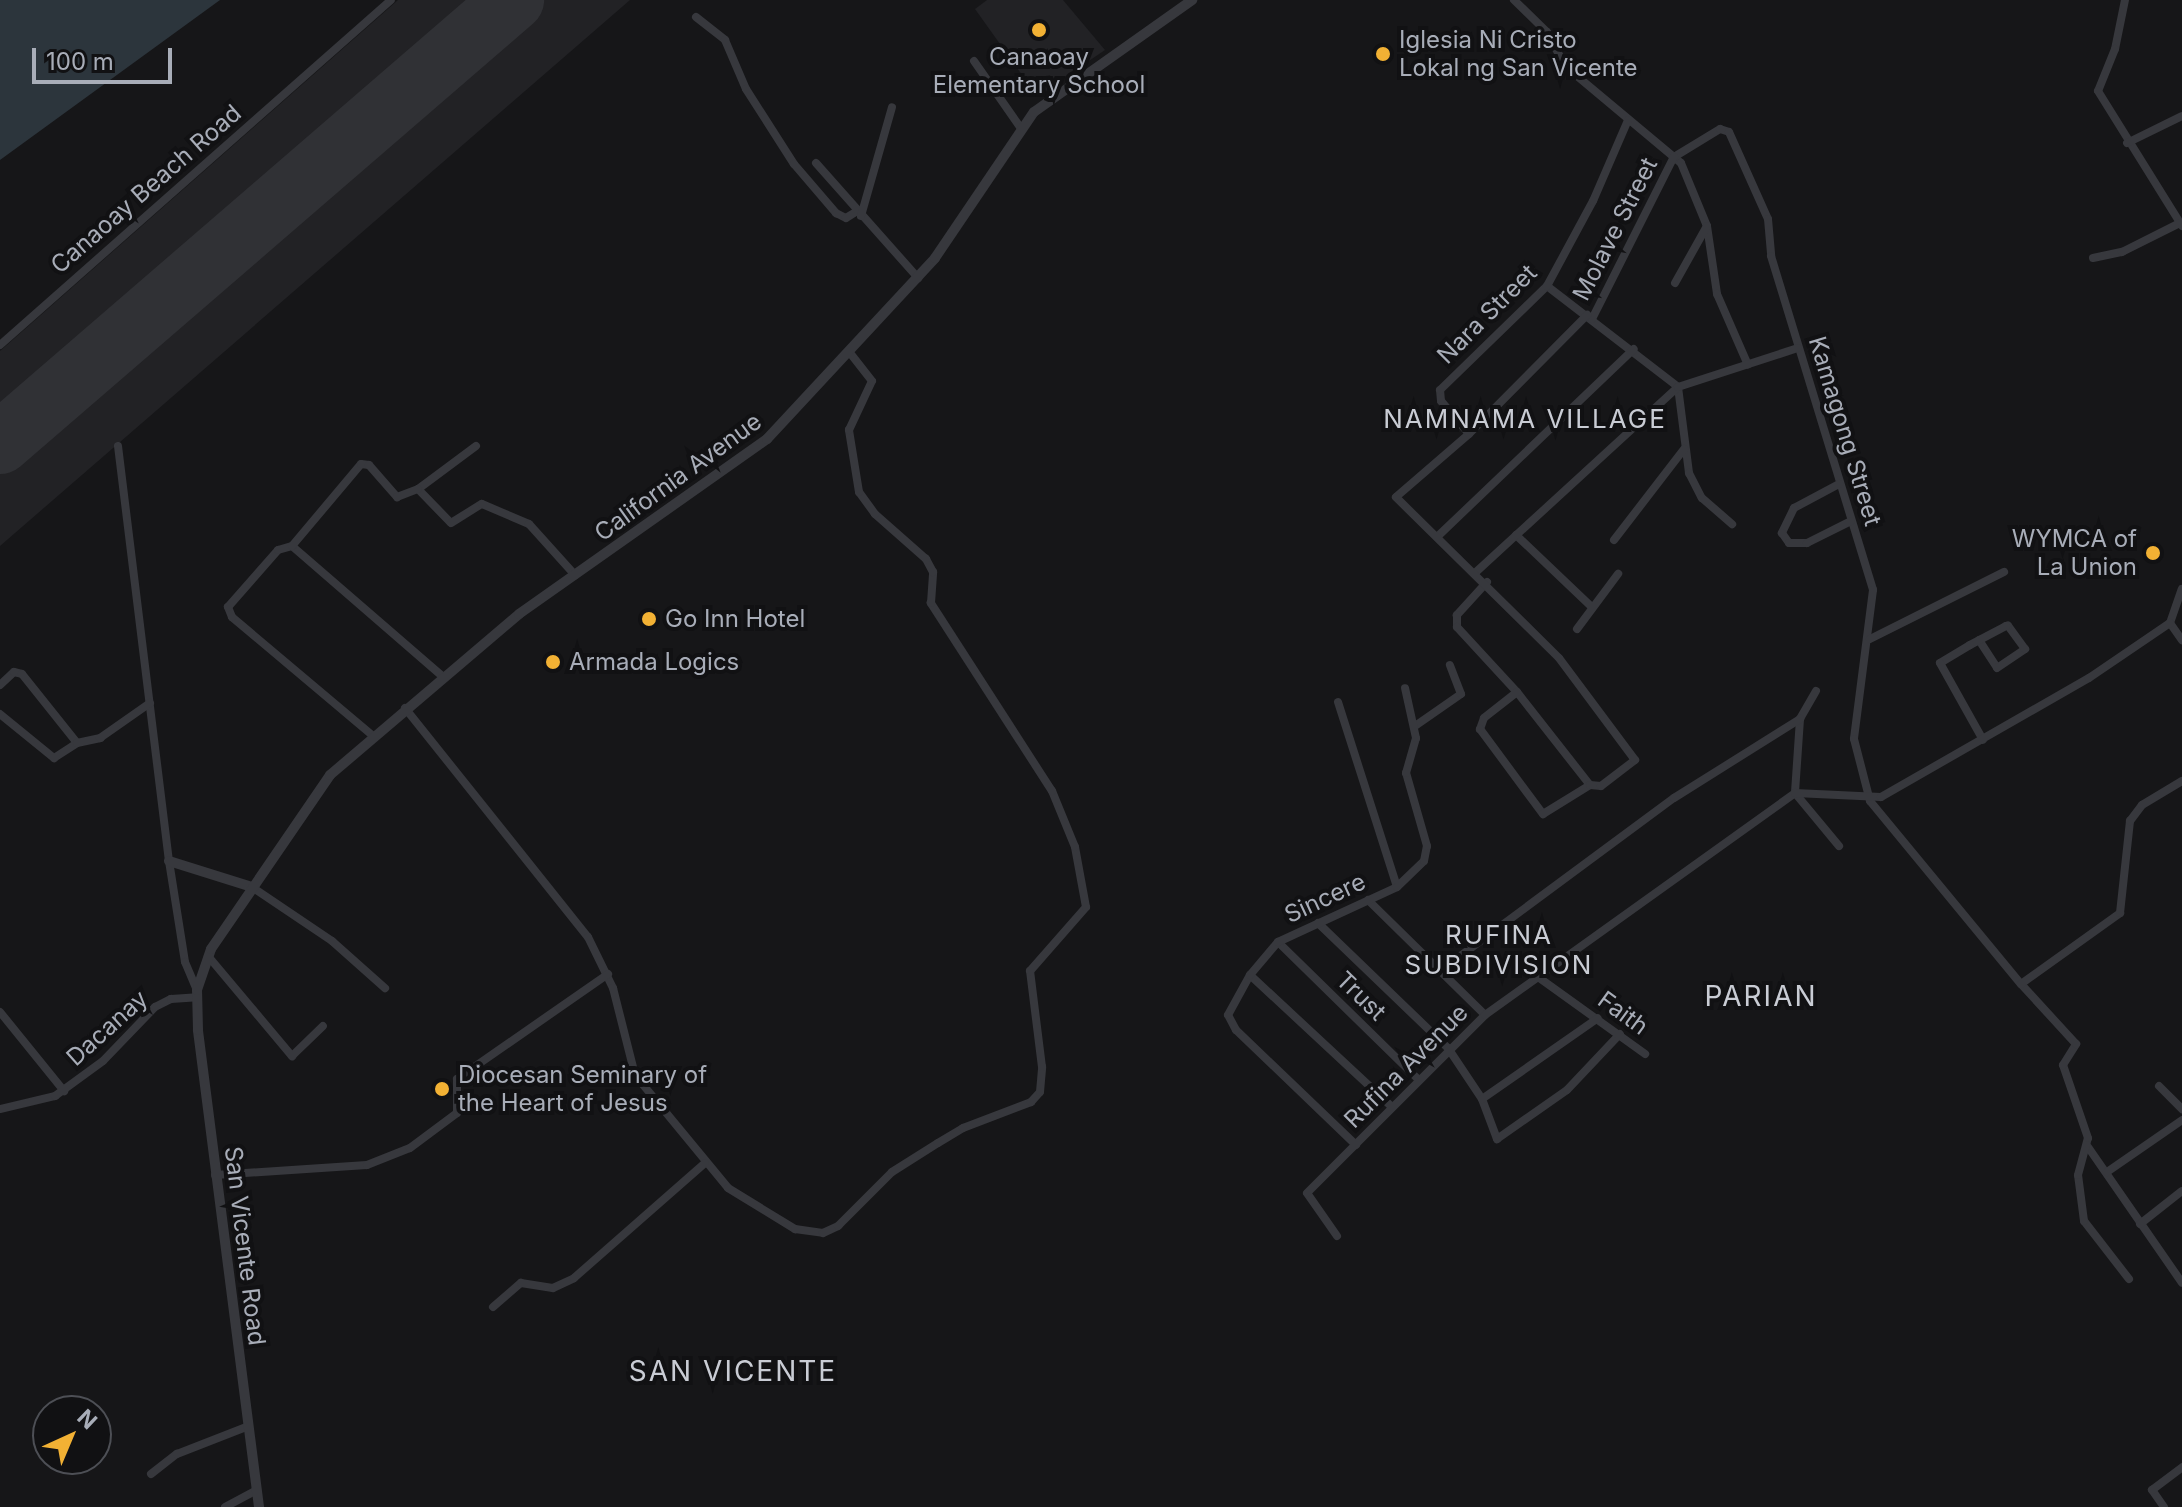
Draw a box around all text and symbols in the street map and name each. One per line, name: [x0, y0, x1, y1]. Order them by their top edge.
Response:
marker: Canaoay Elementary School: [1030, 21, 1048, 39]
place label: Iglesia Ni Cristo Lokal ng San Vicente: [1399, 26, 1637, 82]
scale bar: [36, 32, 176, 82]
place label: Canaoay Elementary School: [933, 43, 1145, 99]
marker: Iglesia Ni Cristo Lokal ng San Vicente: [1374, 45, 1392, 63]
text: 100 m: [46, 47, 114, 76]
street label: Canaoay Beach Road: [45, 99, 247, 279]
street label: Molave Street: [1567, 153, 1663, 305]
street label: Nara Street: [1431, 258, 1543, 370]
street label: Kamagong Street: [1802, 333, 1888, 529]
district label: NAMNAMA VILLAGE: [1383, 403, 1667, 435]
street label: California Avenue: [589, 407, 767, 547]
place label: WYMCA of La Union: [2012, 525, 2137, 581]
marker: WYMCA of La Union: [2144, 544, 2162, 562]
place label: Go Inn Hotel: [665, 605, 805, 633]
marker: Go Inn Hotel: [640, 610, 658, 628]
place label: Armada Logics: [569, 648, 739, 676]
marker: Armada Logics: [544, 653, 562, 671]
street label: Sincere: [1280, 867, 1370, 929]
district label: RUFINA SUBDIVISION: [1405, 919, 1593, 980]
street label: Trust: [1330, 966, 1392, 1026]
district label: PARIAN: [1704, 979, 1818, 1013]
street label: Dacanay: [61, 984, 153, 1072]
street label: Faith: [1592, 985, 1654, 1041]
street label: Rufina Avenue: [1338, 998, 1474, 1134]
place label: Diocesan Seminary of the Heart of Jesus: [458, 1061, 707, 1117]
marker: Diocesan Seminary of the Heart of Jesus: [433, 1080, 451, 1098]
street label: San Vicente Road: [219, 1145, 271, 1347]
district label: SAN VICENTE: [629, 1354, 837, 1388]
north arrow: [32, 1395, 112, 1475]
text: N: [72, 1404, 102, 1434]

